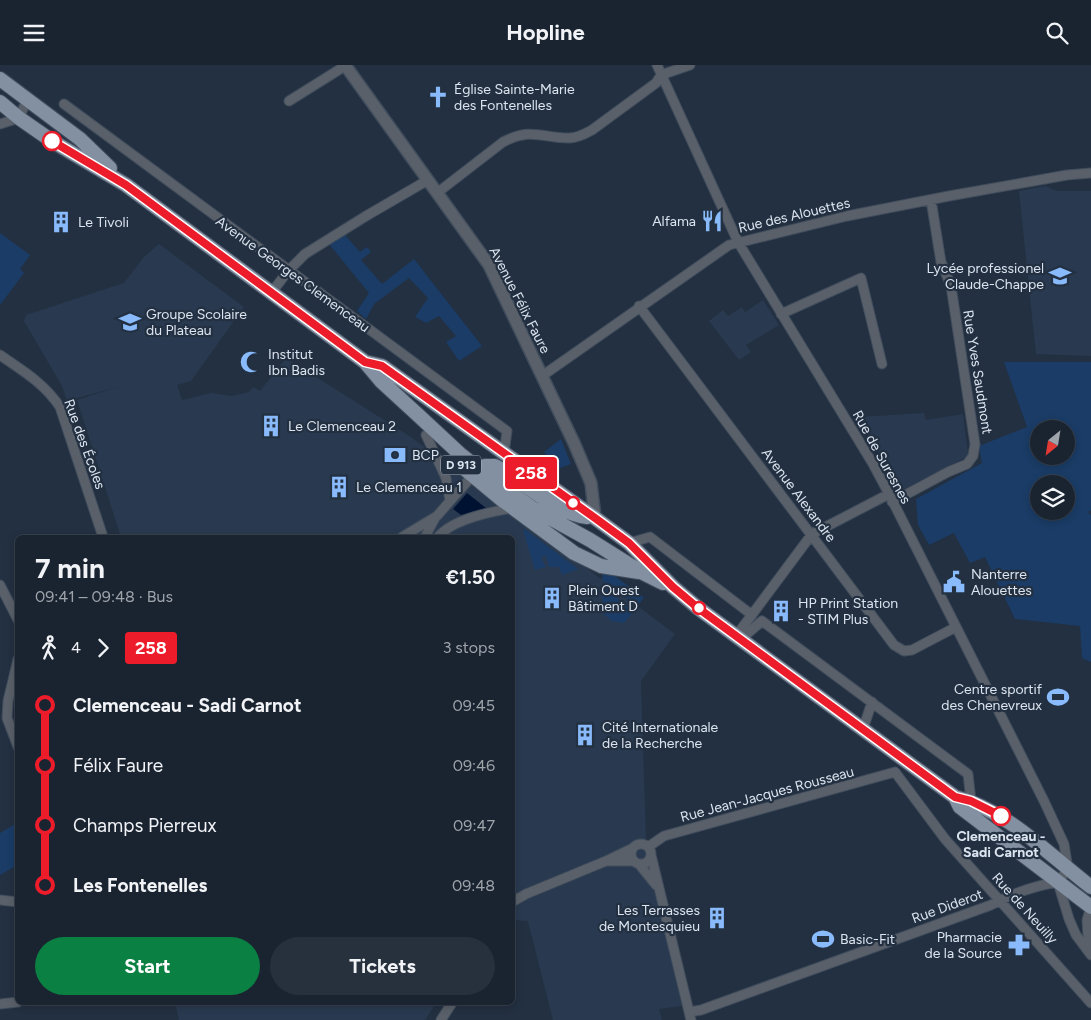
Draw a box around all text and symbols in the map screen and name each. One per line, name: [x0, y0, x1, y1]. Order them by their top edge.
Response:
icon: menu: [20, 19, 48, 47]
text: Hopline: [506, 19, 585, 46]
icon: search: [1043, 19, 1071, 47]
place label: Église Sainte-Marie des Fontenelles: [454, 81, 575, 114]
church icon: Église Sainte-Marie des Fontenelles: [425, 84, 451, 110]
unlabelled marker: [42, 131, 62, 151]
street label: Rue des Alouettes: [736, 194, 852, 237]
restaurant icon: Alfama: [699, 208, 725, 234]
building icon: Le Tivoli: [48, 209, 74, 235]
street label: Avenue Georges Clemenceau: [212, 213, 373, 336]
place label: Alfama: [652, 213, 696, 230]
place label: Le Tivoli: [78, 214, 129, 231]
street label: Avenue Félix Faure: [485, 244, 554, 357]
place label: Lycée professionel Claude-Chappe: [926, 260, 1044, 293]
school or university icon: Lycée professionel Claude-Chappe: [1047, 263, 1073, 289]
place label: Groupe Scolaire du Plateau: [146, 306, 247, 339]
school or university icon: Groupe Scolaire du Plateau: [117, 309, 143, 335]
street label: Rue Yves Saudmont: [959, 309, 996, 435]
place label: Institut Ibn Badis: [268, 346, 325, 379]
mosque icon: Institut Ibn Badis: [238, 349, 264, 375]
street label: Rue des Écoles: [60, 397, 109, 492]
street label: Rue de Suresnes: [849, 408, 914, 507]
building icon: Le Clemenceau 2: [258, 413, 284, 439]
place label: Le Clemenceau 2: [288, 418, 396, 435]
north arrow: [1030, 420, 1075, 465]
map controls: [1030, 420, 1075, 520]
bank icon: BCP: [382, 442, 408, 468]
street label: Avenue Alexandre: [758, 445, 840, 546]
place label: BCP: [412, 447, 439, 464]
road number: D 913: [441, 455, 481, 475]
line badge: 258: [502, 457, 560, 489]
text: 258: [515, 462, 547, 484]
building icon: Le Clemenceau 1: [326, 474, 352, 500]
button: layers: [1030, 475, 1075, 520]
place label: Le Clemenceau 1: [356, 479, 462, 496]
unlabelled marker: [566, 496, 580, 510]
text: 7 min: [35, 551, 105, 585]
text: €1.50: [446, 566, 495, 589]
place label: Nanterre Alouettes: [971, 566, 1032, 599]
public building icon: Nanterre Alouettes: [941, 569, 967, 595]
place label: Plein Ouest Bâtiment D: [568, 582, 639, 615]
building icon: Plein Ouest Bâtiment D: [539, 585, 565, 611]
text: 09:41 – 09:48 · Bus: [35, 587, 173, 606]
place label: HP Print Station - STIM Plus: [798, 595, 898, 628]
building icon: HP Print Station - STIM Plus: [768, 598, 794, 624]
unlabelled marker: [692, 601, 706, 615]
icon: walk: [35, 634, 63, 662]
icon: forward: [89, 634, 117, 662]
text: 258: [135, 637, 167, 659]
text: 4: [71, 638, 81, 657]
text: 3 stops: [443, 638, 495, 657]
place label: Centre sportif des Chenevreux: [941, 681, 1043, 714]
sports icon: Centre sportif des Chenevreux: [1045, 684, 1071, 710]
text: Clemenceau - Sadi Carnot: [73, 694, 302, 717]
text: 09:45: [453, 696, 495, 715]
place label: Cité Internationale de la Recherche: [602, 719, 719, 752]
building icon: Cité Internationale de la Recherche: [572, 722, 598, 748]
text: Félix Faure: [73, 754, 163, 777]
text: 09:46: [453, 756, 495, 775]
street label: Rue Jean-Jacques Rousseau: [678, 763, 856, 826]
marker: Clemenceau - Sadi Carnot: [991, 806, 1011, 826]
text: Champs Pierreux: [73, 814, 217, 837]
text: 09:47: [453, 816, 495, 835]
place label: Clemenceau - Sadi Carnot: [956, 828, 1046, 861]
street label: Rue de Neuilly: [988, 869, 1061, 948]
text: Les Fontenelles: [73, 874, 207, 897]
text: 09:48: [452, 876, 495, 895]
street label: Rue Diderot: [909, 886, 985, 927]
place label: Les Terrasses de Montesquieu: [599, 902, 700, 935]
building icon: Les Terrasses de Montesquieu: [704, 905, 730, 931]
sports icon: Basic-Fit: [810, 926, 836, 952]
place label: Pharmacie de la Source: [925, 929, 1002, 962]
place label: Basic-Fit: [840, 931, 895, 948]
pharmacy icon: Pharmacie de la Source: [1006, 932, 1032, 958]
button: Start: [35, 937, 260, 995]
button: Tickets: [270, 937, 495, 995]

